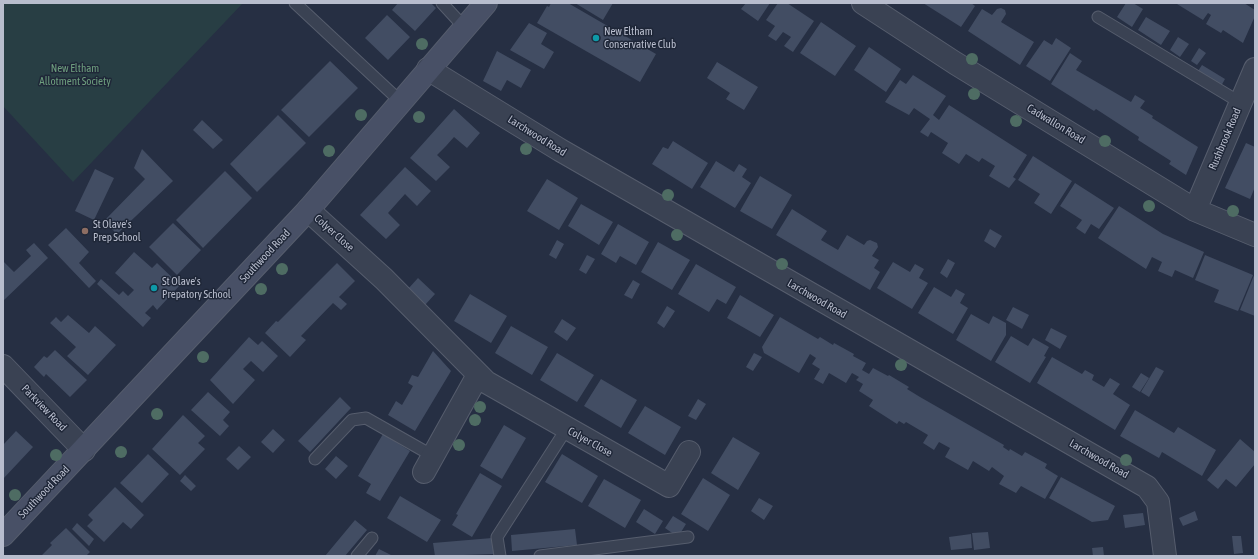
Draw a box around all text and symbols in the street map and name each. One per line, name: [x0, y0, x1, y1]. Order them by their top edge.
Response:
place label: New Eltham Conservative Club: [604, 25, 676, 51]
marker: New Eltham Conservative Club: [591, 33, 601, 43]
park label: New Eltham Allotment Society: [39, 62, 111, 88]
street label: Cadwallon Road: [1024, 101, 1088, 147]
street label: Rushbrook Road: [1206, 106, 1244, 172]
street label: Larchwood Road: [505, 113, 569, 159]
street label: Colyer Close: [311, 212, 357, 254]
place label: St Olave's Prep School: [93, 218, 141, 244]
marker: St Olave's Prep School: [80, 226, 90, 236]
street label: Southwood Road: [237, 227, 293, 285]
place label: St Olave's Prepatory School: [162, 275, 231, 301]
street label: Larchwood Road: [785, 277, 849, 321]
marker: St Olave's Prepatory School: [149, 283, 159, 293]
street label: Parkview Road: [19, 382, 69, 434]
street label: Colyer Close: [565, 424, 615, 460]
street label: Larchwood Road: [1067, 437, 1131, 481]
street label: Southwood Road: [16, 463, 72, 521]

